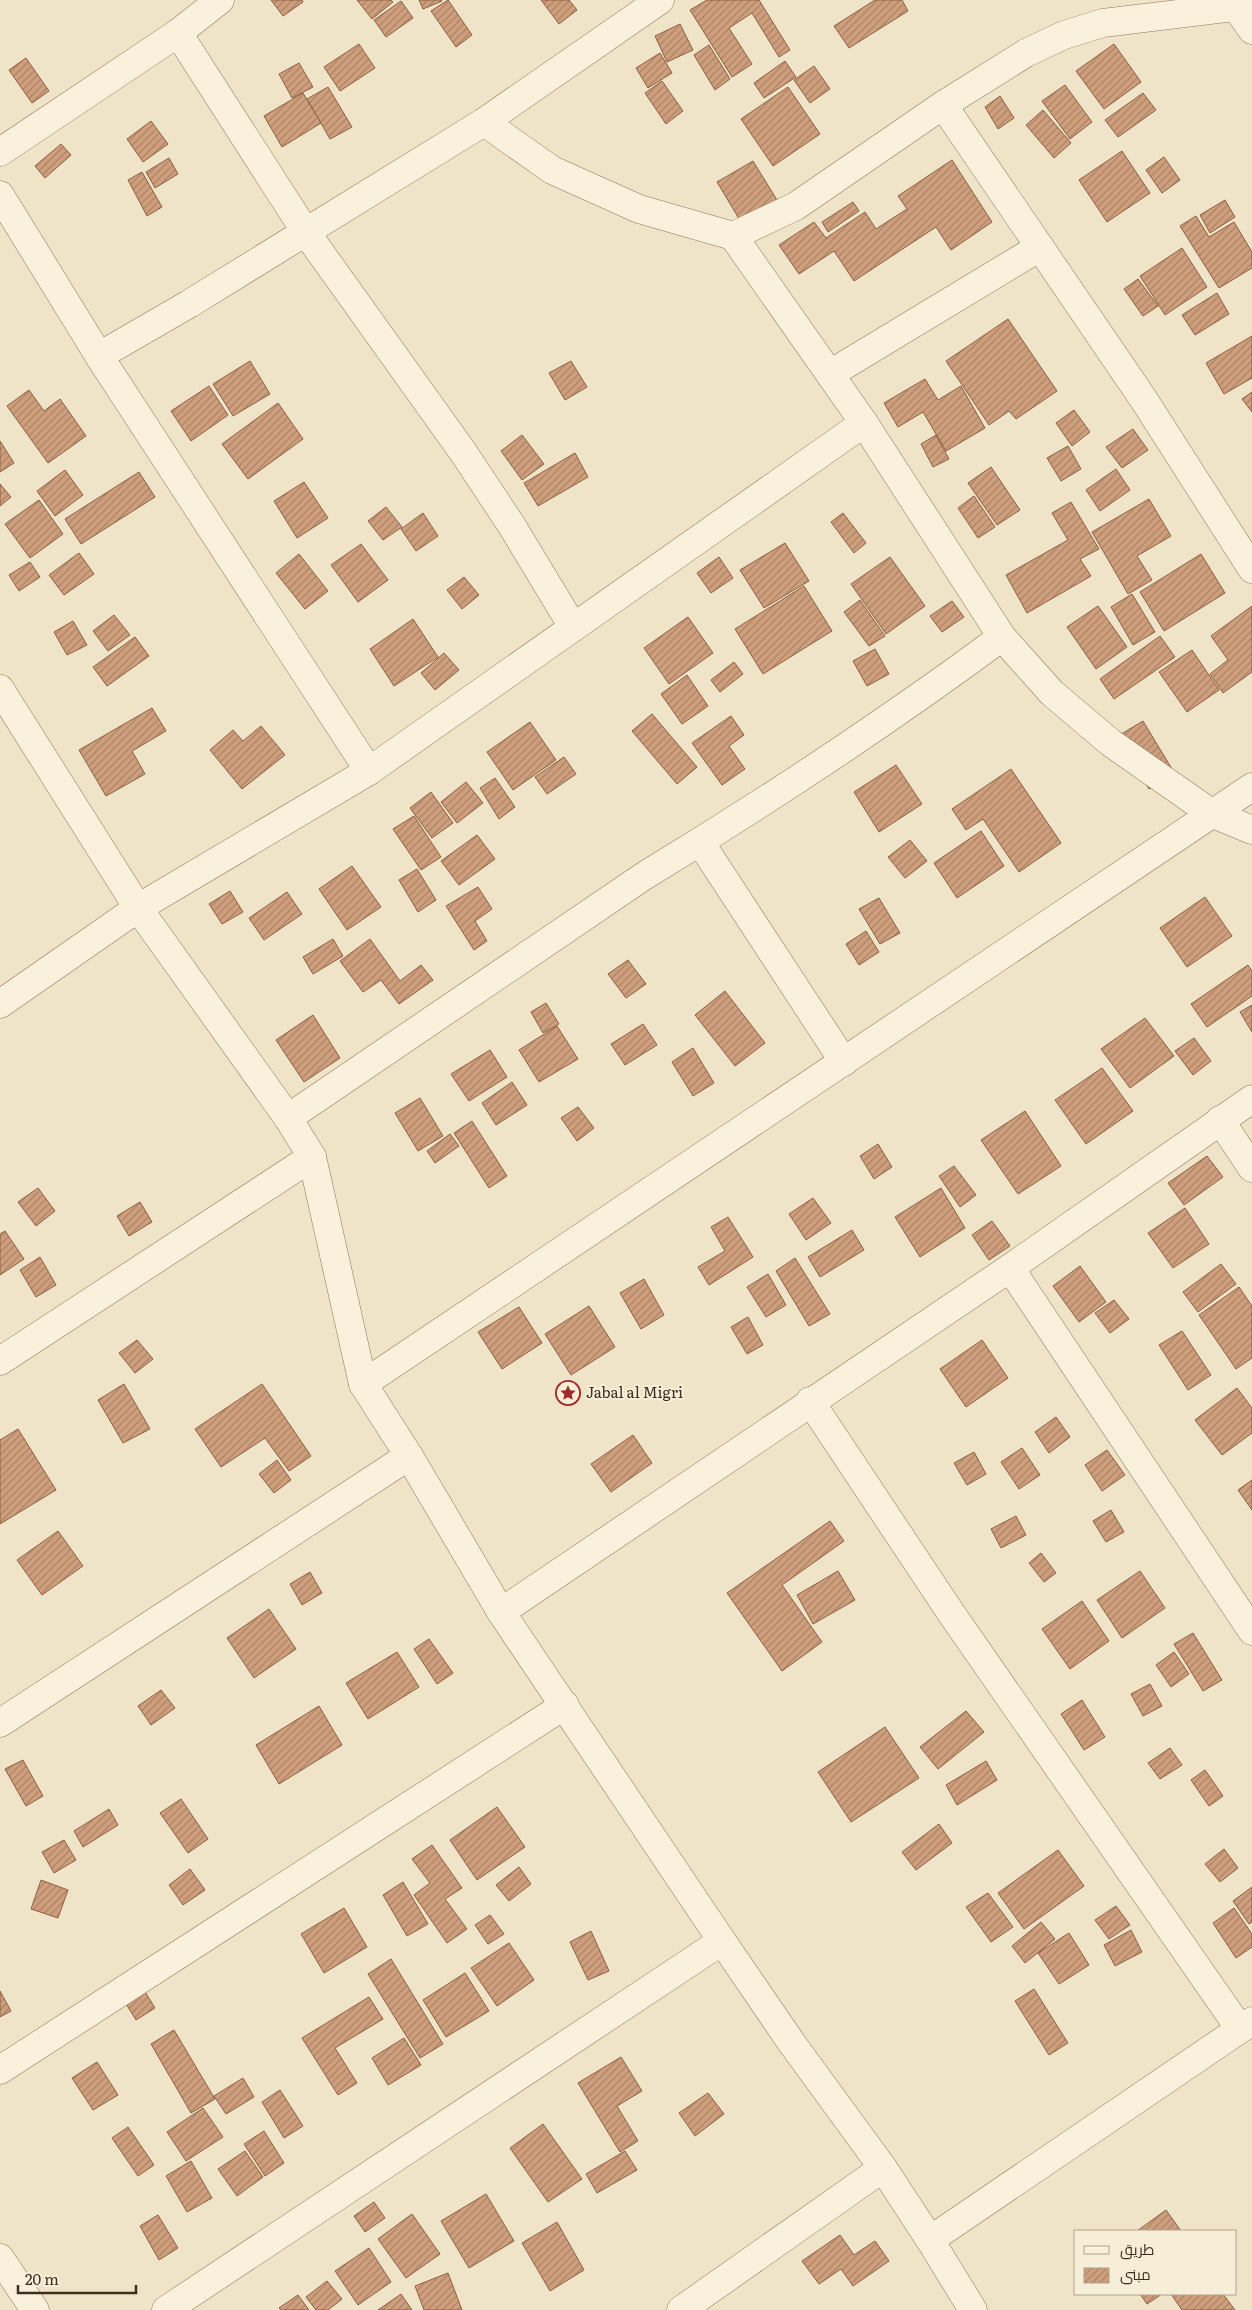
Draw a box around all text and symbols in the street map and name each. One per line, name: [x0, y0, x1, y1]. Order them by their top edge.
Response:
place icon: Jabal al Migri: [555, 1380, 581, 1406]
place label: Jabal al Migri: [586, 1380, 683, 1403]
legend: [1074, 2230, 1237, 2295]
text: طريق: [1120, 2237, 1154, 2260]
scale bar: [18, 2262, 135, 2294]
text: مبنى: [1120, 2262, 1151, 2285]
text: 20 m: [25, 2267, 59, 2290]

